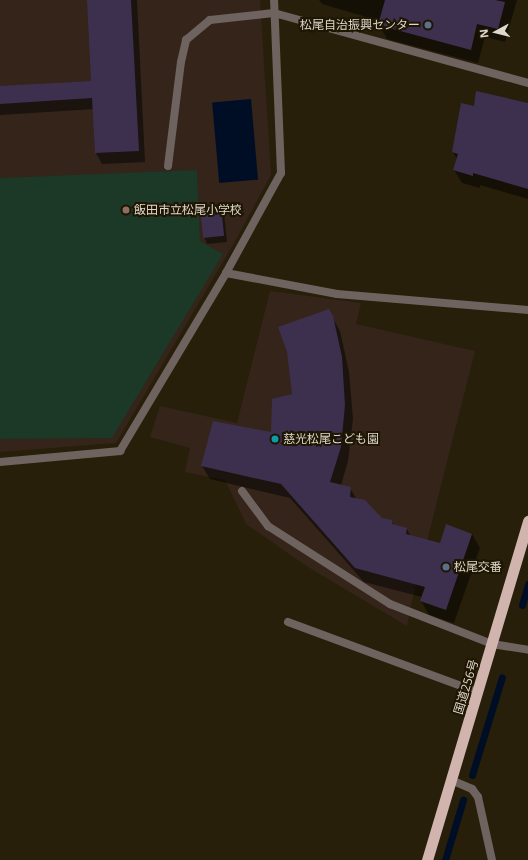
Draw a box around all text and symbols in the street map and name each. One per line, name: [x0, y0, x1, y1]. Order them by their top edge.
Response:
north arrow: [476, 12, 516, 52]
place label: 松尾自治振興センター: [300, 18, 420, 32]
marker: 松尾自治振興センター: [423, 20, 433, 30]
text: N: [476, 28, 492, 39]
place label: 飯田市立松尾小学校: [134, 203, 242, 217]
marker: 飯田市立松尾小学校: [121, 205, 131, 215]
place label: 慈光松尾こども園: [283, 432, 379, 446]
marker: 慈光松尾こども園: [270, 434, 280, 444]
place label: 松尾交番: [454, 560, 502, 574]
marker: 松尾交番: [441, 562, 451, 572]
street label: 国道256号: [451, 658, 481, 716]

